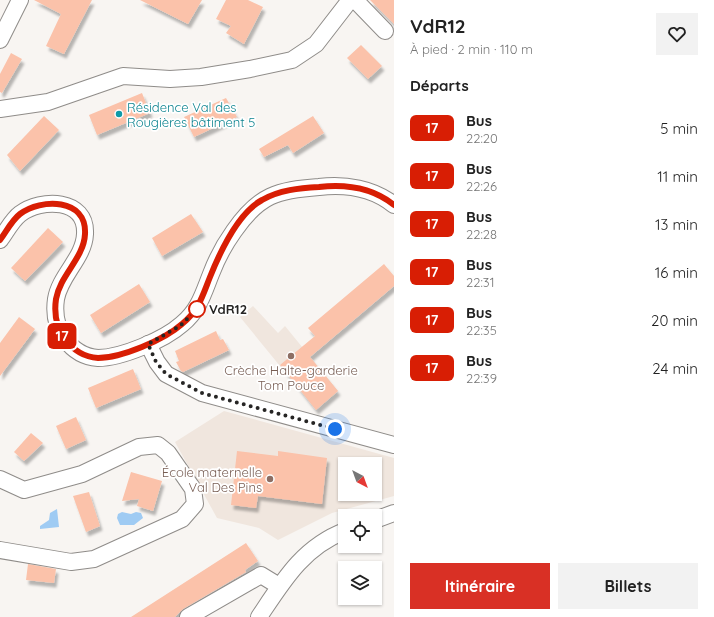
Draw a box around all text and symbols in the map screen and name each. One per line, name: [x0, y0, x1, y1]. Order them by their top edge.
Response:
button: heart: [656, 13, 698, 55]
text: VdR12: [410, 14, 466, 38]
text: À pied · 2 min · 110 m: [410, 41, 533, 57]
text: Départs: [410, 76, 469, 95]
place label: Résidence Val des Rougières bâtiment 5: [127, 99, 255, 130]
marker: Résidence Val des Rougières bâtiment 5: [114, 109, 124, 119]
text: Bus: [466, 111, 492, 130]
text: 17: [425, 119, 439, 137]
text: 5 min: [660, 119, 698, 138]
text: 22:20: [466, 130, 498, 146]
text: Bus: [466, 159, 492, 178]
text: 17: [425, 167, 439, 185]
text: 11 min: [657, 167, 698, 186]
text: 22:26: [466, 178, 497, 194]
text: Bus: [466, 207, 492, 226]
text: 17: [425, 215, 439, 233]
text: 13 min: [655, 215, 698, 234]
text: 22:28: [466, 226, 497, 242]
text: Bus: [466, 255, 492, 274]
text: 17: [425, 263, 439, 281]
text: 16 min: [655, 263, 698, 282]
text: 22:31: [466, 274, 494, 290]
marker: VdR12: [188, 300, 206, 318]
place label: VdR12: [209, 301, 247, 317]
text: Bus: [466, 303, 492, 322]
text: 17: [425, 311, 439, 329]
text: 20 min: [651, 311, 698, 330]
text: 22:35: [466, 322, 497, 338]
line badge: 17: [44, 323, 80, 349]
text: 17: [55, 327, 69, 345]
marker: Crèche Halte-garderie Tom Pouce: [286, 351, 296, 361]
text: Bus: [466, 351, 492, 370]
text: 17: [425, 359, 439, 377]
text: 24 min: [652, 359, 698, 378]
place label: Crèche Halte-garderie Tom Pouce: [224, 362, 358, 393]
text: 22:39: [466, 370, 497, 386]
your location: [325, 419, 345, 439]
north arrow: [338, 457, 382, 501]
map controls: [338, 457, 382, 605]
place label: École maternelle Val Des Pins: [162, 464, 262, 495]
marker: École maternelle Val Des Pins: [265, 474, 275, 484]
button: locate: [338, 509, 382, 553]
button: layers: [338, 561, 382, 605]
button: Itinéraire: [410, 563, 550, 609]
button: Billets: [558, 563, 698, 609]

